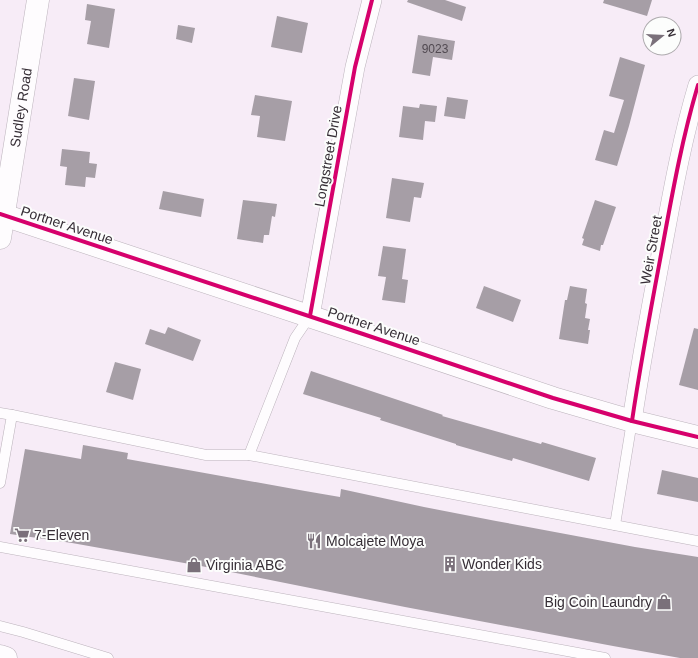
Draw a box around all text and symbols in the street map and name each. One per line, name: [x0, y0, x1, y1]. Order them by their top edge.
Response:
north arrow: [642, 16, 682, 56]
text: N: [665, 27, 678, 39]
house number: 9023: [422, 42, 449, 56]
street label: Sudley Road: [7, 67, 35, 149]
street label: Longstreet Drive: [311, 104, 345, 208]
street label: Portner Avenue: [19, 203, 115, 248]
street label: Weir Street: [637, 214, 665, 286]
street label: Portner Avenue: [326, 304, 422, 349]
supermarket icon: 7-Eleven: [13, 526, 31, 544]
place label: 7-Eleven: [34, 527, 89, 543]
restaurant icon: Molcajete Moya: [305, 532, 323, 550]
place label: Molcajete Moya: [326, 533, 424, 549]
building icon: Wonder Kids: [441, 555, 459, 573]
shop icon: Virginia ABC: [185, 556, 203, 574]
place label: Wonder Kids: [462, 556, 542, 572]
place label: Virginia ABC: [206, 557, 284, 573]
shop icon: Big Coin Laundry: [655, 593, 673, 611]
place label: Big Coin Laundry: [545, 594, 652, 610]

